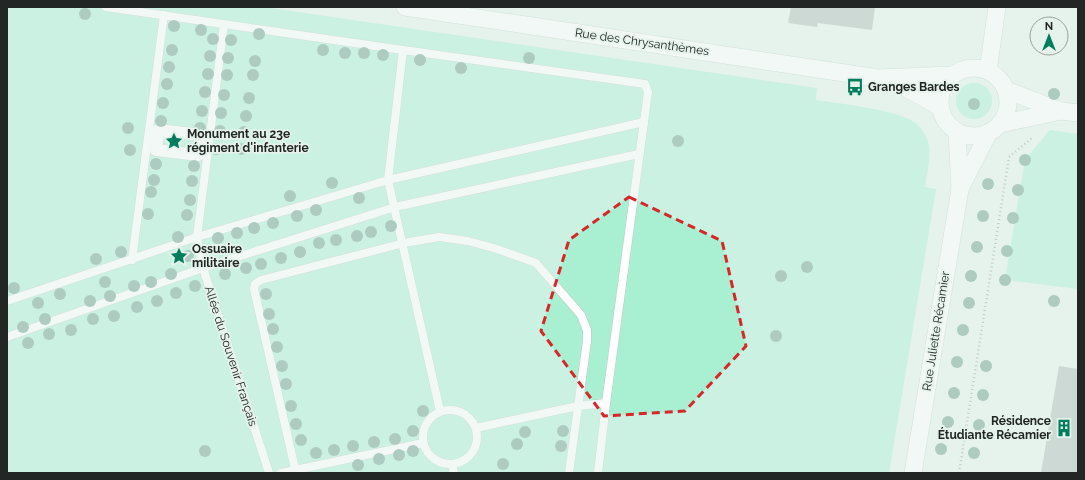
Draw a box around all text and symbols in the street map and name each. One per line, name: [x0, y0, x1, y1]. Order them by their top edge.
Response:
north arrow: [1029, 16, 1069, 56]
text: N: [1045, 20, 1053, 33]
street label: Rue des Chrysanthèmes: [574, 26, 710, 58]
bus stop icon: Granges Bardes: [845, 77, 865, 97]
place label: Granges Bardes: [868, 80, 960, 94]
place label: Monument au 23e régiment d'infanterie: [187, 127, 309, 155]
place icon: Monument au 23e régiment d'infanterie: [164, 131, 184, 151]
place label: Ossuaire militaire: [192, 242, 242, 270]
place icon: Ossuaire militaire: [169, 246, 189, 266]
street label: Rue Juliette Récamier: [920, 269, 953, 392]
street label: Allée du Souvenir Français: [202, 284, 260, 428]
place label: Résidence Étudiante Récamier: [938, 414, 1051, 442]
building icon: Résidence Étudiante Récamier: [1054, 418, 1074, 438]

